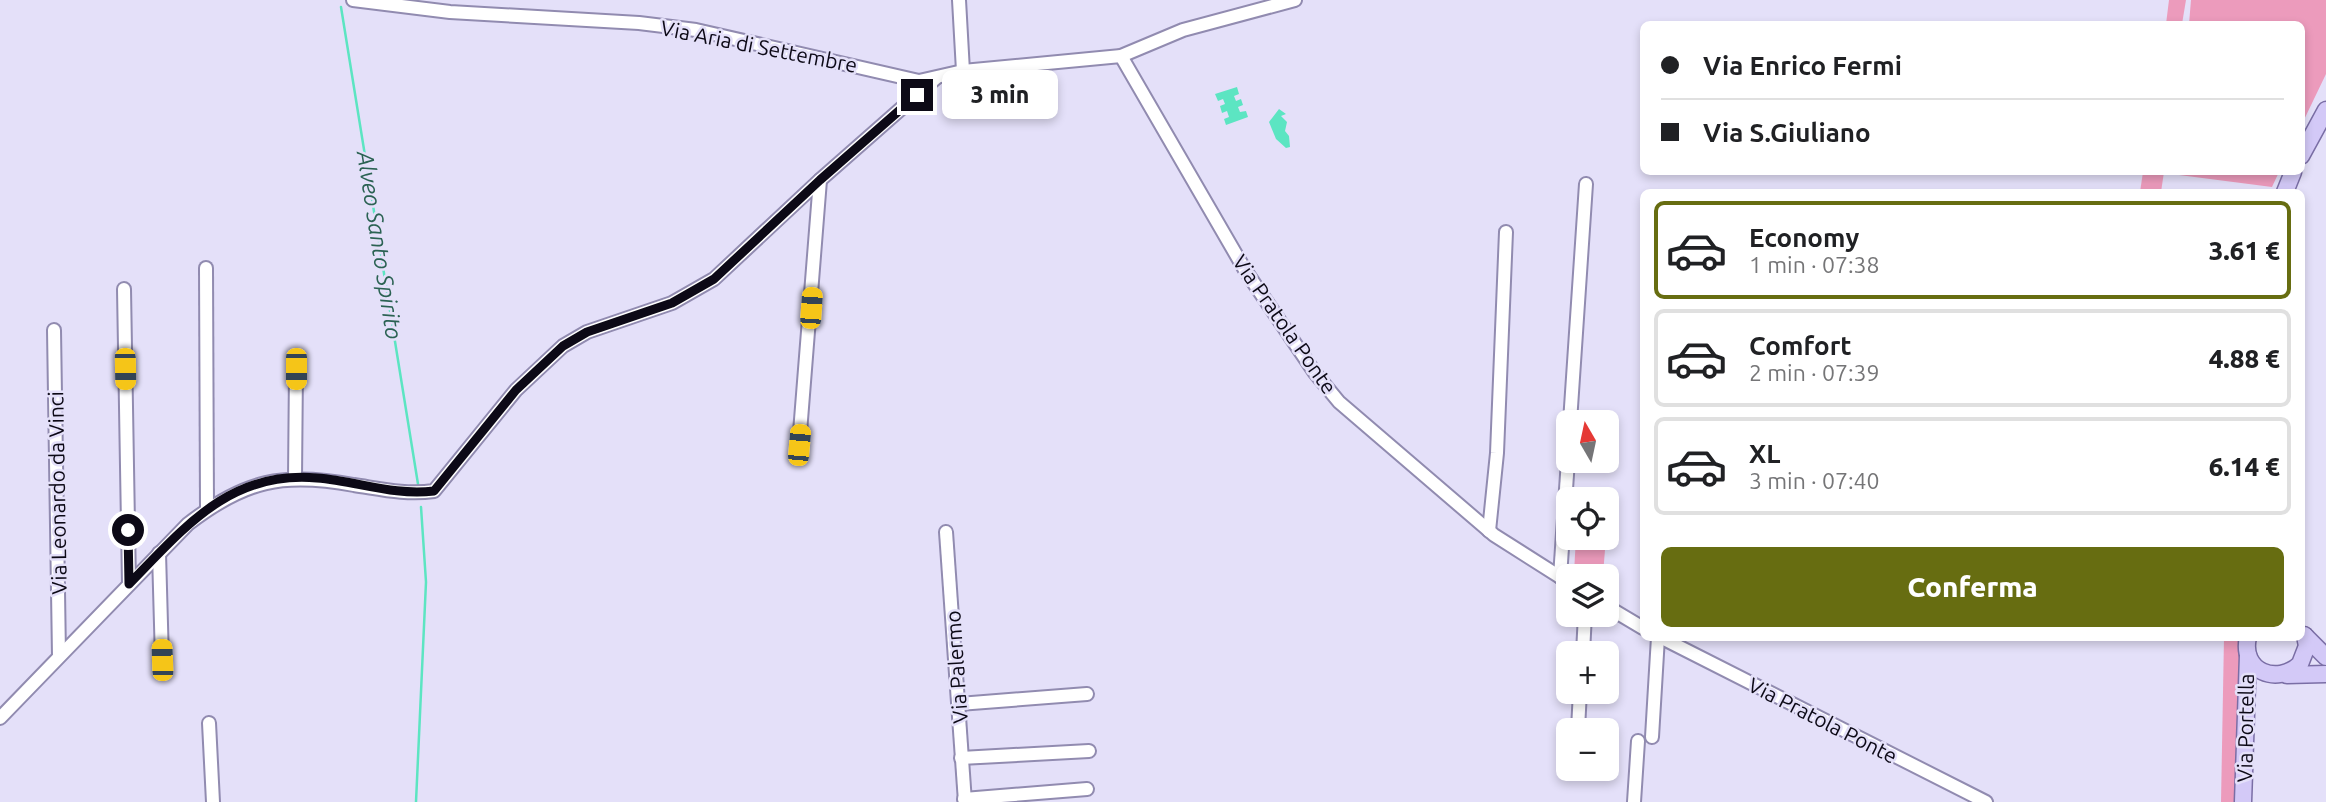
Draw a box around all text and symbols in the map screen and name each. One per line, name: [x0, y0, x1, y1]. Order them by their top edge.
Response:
street label: Via Aria di Settembre: [659, 15, 859, 77]
text: Via Enrico Fermi: [1703, 51, 1902, 80]
callout: 3 min: [942, 70, 1057, 119]
route end: [901, 79, 933, 111]
text: 3 min: [971, 82, 1029, 107]
text: Via S.Giuliano: [1703, 118, 1871, 147]
water label: Alveo Santo Spirito: [353, 148, 407, 341]
icon: car: [1665, 219, 1728, 282]
text: Economy: [1749, 223, 1859, 252]
text: 3.61 €: [2209, 236, 2280, 265]
street label: Via Pratola Ponte: [1228, 250, 1342, 398]
text: 1 min · 07:38: [1749, 252, 1880, 277]
car: [800, 286, 823, 330]
icon: car: [1665, 327, 1728, 390]
text: Comfort: [1749, 331, 1852, 360]
text: 4.88 €: [2209, 344, 2280, 373]
car: [115, 348, 136, 390]
car: [286, 348, 307, 390]
text: 2 min · 07:39: [1749, 360, 1880, 385]
street label: Via Leonardo da Vinci: [43, 391, 71, 595]
north arrow: [1556, 410, 1619, 472]
map controls: [1556, 410, 1619, 781]
car: [787, 423, 812, 467]
icon: car: [1665, 435, 1728, 498]
text: XL: [1749, 439, 1780, 468]
text: 6.14 €: [2209, 452, 2280, 481]
text: 3 min · 07:40: [1749, 468, 1880, 493]
button: locate: [1556, 487, 1619, 550]
route start: [112, 514, 144, 546]
button: Conferma: [1661, 547, 2284, 627]
button: layers: [1556, 564, 1619, 627]
street label: Via Palermo: [940, 610, 972, 724]
car: [151, 639, 174, 681]
button: +: [1556, 641, 1619, 704]
street label: Via Pratola Ponte: [1744, 672, 1902, 768]
street label: Via Portella: [2232, 673, 2258, 783]
button: −: [1556, 718, 1619, 781]

